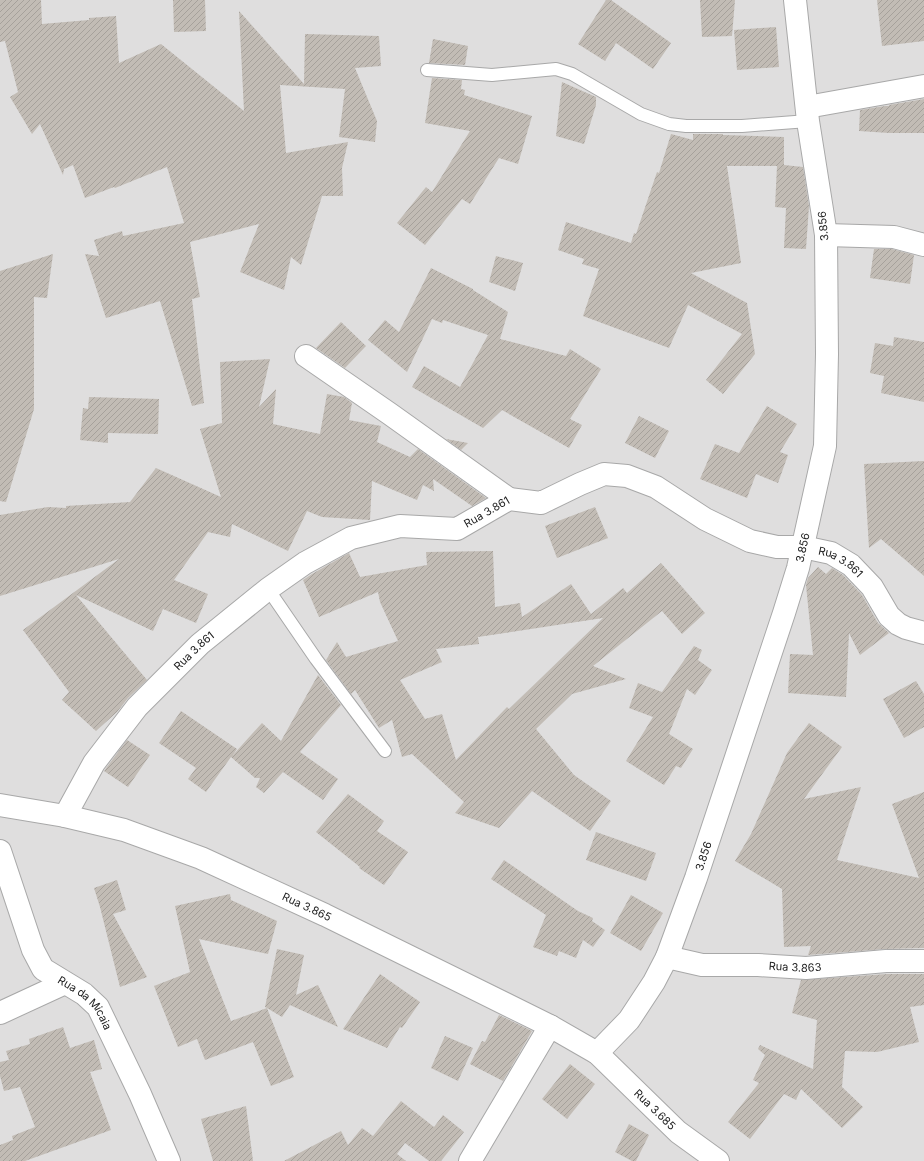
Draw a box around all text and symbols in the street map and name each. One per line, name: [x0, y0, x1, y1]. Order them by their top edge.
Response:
street label: 3.856: [814, 210, 832, 242]
street label: Rua 3.861: [461, 493, 512, 531]
street label: 3.856: [792, 531, 813, 564]
street label: Rua 3.861: [817, 544, 866, 580]
street label: Rua 3.861: [171, 628, 217, 673]
street label: 3.856: [692, 839, 715, 872]
street label: Rua 3.865: [280, 889, 334, 924]
street label: Rua 3.863: [768, 959, 822, 975]
street label: Rua da Micaia: [55, 973, 115, 1032]
street label: Rua 3.685: [631, 1086, 679, 1133]

